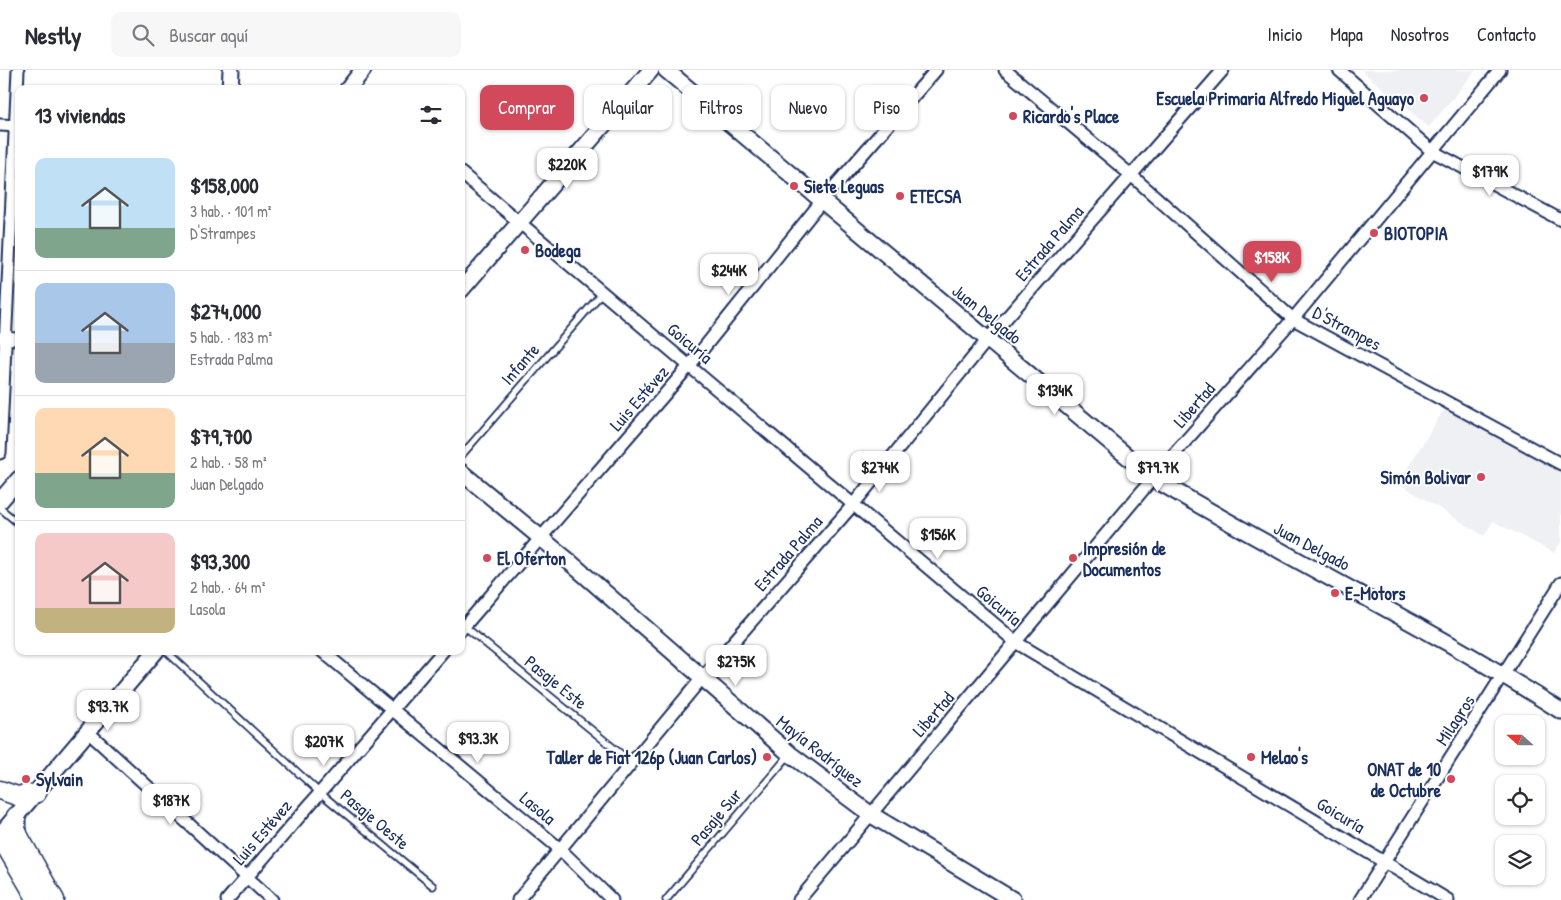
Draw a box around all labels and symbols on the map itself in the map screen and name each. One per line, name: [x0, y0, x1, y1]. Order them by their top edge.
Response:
place label: Escuela Primaria Alfredo Miguel Aguayo: [1156, 86, 1415, 112]
marker: Escuela Primaria Alfredo Miguel Aguayo: [1418, 92, 1430, 104]
place label: Ricardo's Place: [1023, 104, 1120, 129]
marker: Ricardo's Place: [1007, 110, 1019, 122]
pin: $220K: [532, 148, 602, 190]
pin: $179K: [1455, 154, 1525, 197]
place label: Siete Leguas: [804, 174, 884, 200]
marker: Siete Leguas: [788, 180, 800, 192]
place label: ETECSA: [910, 184, 961, 209]
marker: ETECSA: [894, 190, 906, 202]
street label: Estrada Palma: [1009, 200, 1089, 286]
place label: BIOTOPIA: [1384, 221, 1448, 246]
marker: BIOTOPIA: [1368, 227, 1380, 239]
place label: Bodega: [535, 238, 582, 264]
pin: $158K: [1237, 240, 1307, 283]
marker: Bodega: [519, 244, 531, 256]
pin: $244K: [694, 254, 764, 296]
street label: Juan Delgado: [947, 278, 1027, 350]
street label: D'Strampes: [1308, 300, 1386, 356]
street label: Goicuría: [662, 317, 718, 369]
street label: Infante: [495, 338, 545, 390]
street label: Luis Estévez: [604, 360, 675, 436]
pin: $134K: [1020, 374, 1090, 416]
street label: Libertad: [1167, 377, 1221, 433]
pin: $274K: [845, 450, 915, 493]
pin: $79.7K: [1117, 450, 1199, 493]
place label: Simón Bolivar: [1381, 465, 1471, 490]
marker: Simón Bolivar: [1475, 471, 1487, 483]
street label: Estrada Palma: [748, 510, 828, 596]
street label: Juan Delgado: [1269, 515, 1355, 577]
pin: $156K: [903, 518, 973, 560]
place label: Impresión de Documentos: [1083, 536, 1167, 582]
place label: El Oferton: [497, 546, 566, 571]
marker: El Oferton: [481, 552, 493, 564]
marker: Impresión de Documentos: [1067, 552, 1079, 564]
street label: Goicuría: [971, 579, 1027, 631]
place label: E-Motors: [1345, 581, 1406, 606]
marker: E-Motors: [1329, 587, 1341, 599]
pin: $275K: [701, 644, 771, 687]
street label: Pasaje Este: [520, 649, 592, 715]
street label: Libertad: [906, 686, 960, 742]
pin: $93.7K: [67, 690, 149, 732]
street label: Milagros: [1429, 690, 1481, 750]
street label: Mayía Rodríguez: [771, 709, 869, 793]
north arrow: [1495, 715, 1545, 765]
pin: $93.3K: [437, 722, 519, 764]
pin: $207K: [289, 724, 359, 767]
place label: Taller de Fiat 126p (Juan Carlos): [545, 745, 757, 771]
place label: Melao's: [1261, 745, 1308, 770]
marker: Taller de Fiat 126p (Juan Carlos): [761, 751, 773, 763]
marker: Melao's: [1245, 751, 1257, 763]
place label: ONAT de 10 de Octubre: [1367, 757, 1442, 803]
place label: Sylvain: [36, 767, 83, 793]
marker: Sylvain: [20, 773, 32, 785]
marker: ONAT de 10 de Octubre: [1445, 773, 1457, 785]
street label: Pasaje Oeste: [335, 783, 415, 855]
street label: Pasaje Sur: [685, 783, 747, 851]
pin: $187K: [136, 784, 206, 826]
street label: Lasola: [515, 786, 561, 830]
street label: Goicuría: [1312, 791, 1370, 839]
street label: Luis Estévez: [227, 794, 298, 870]

